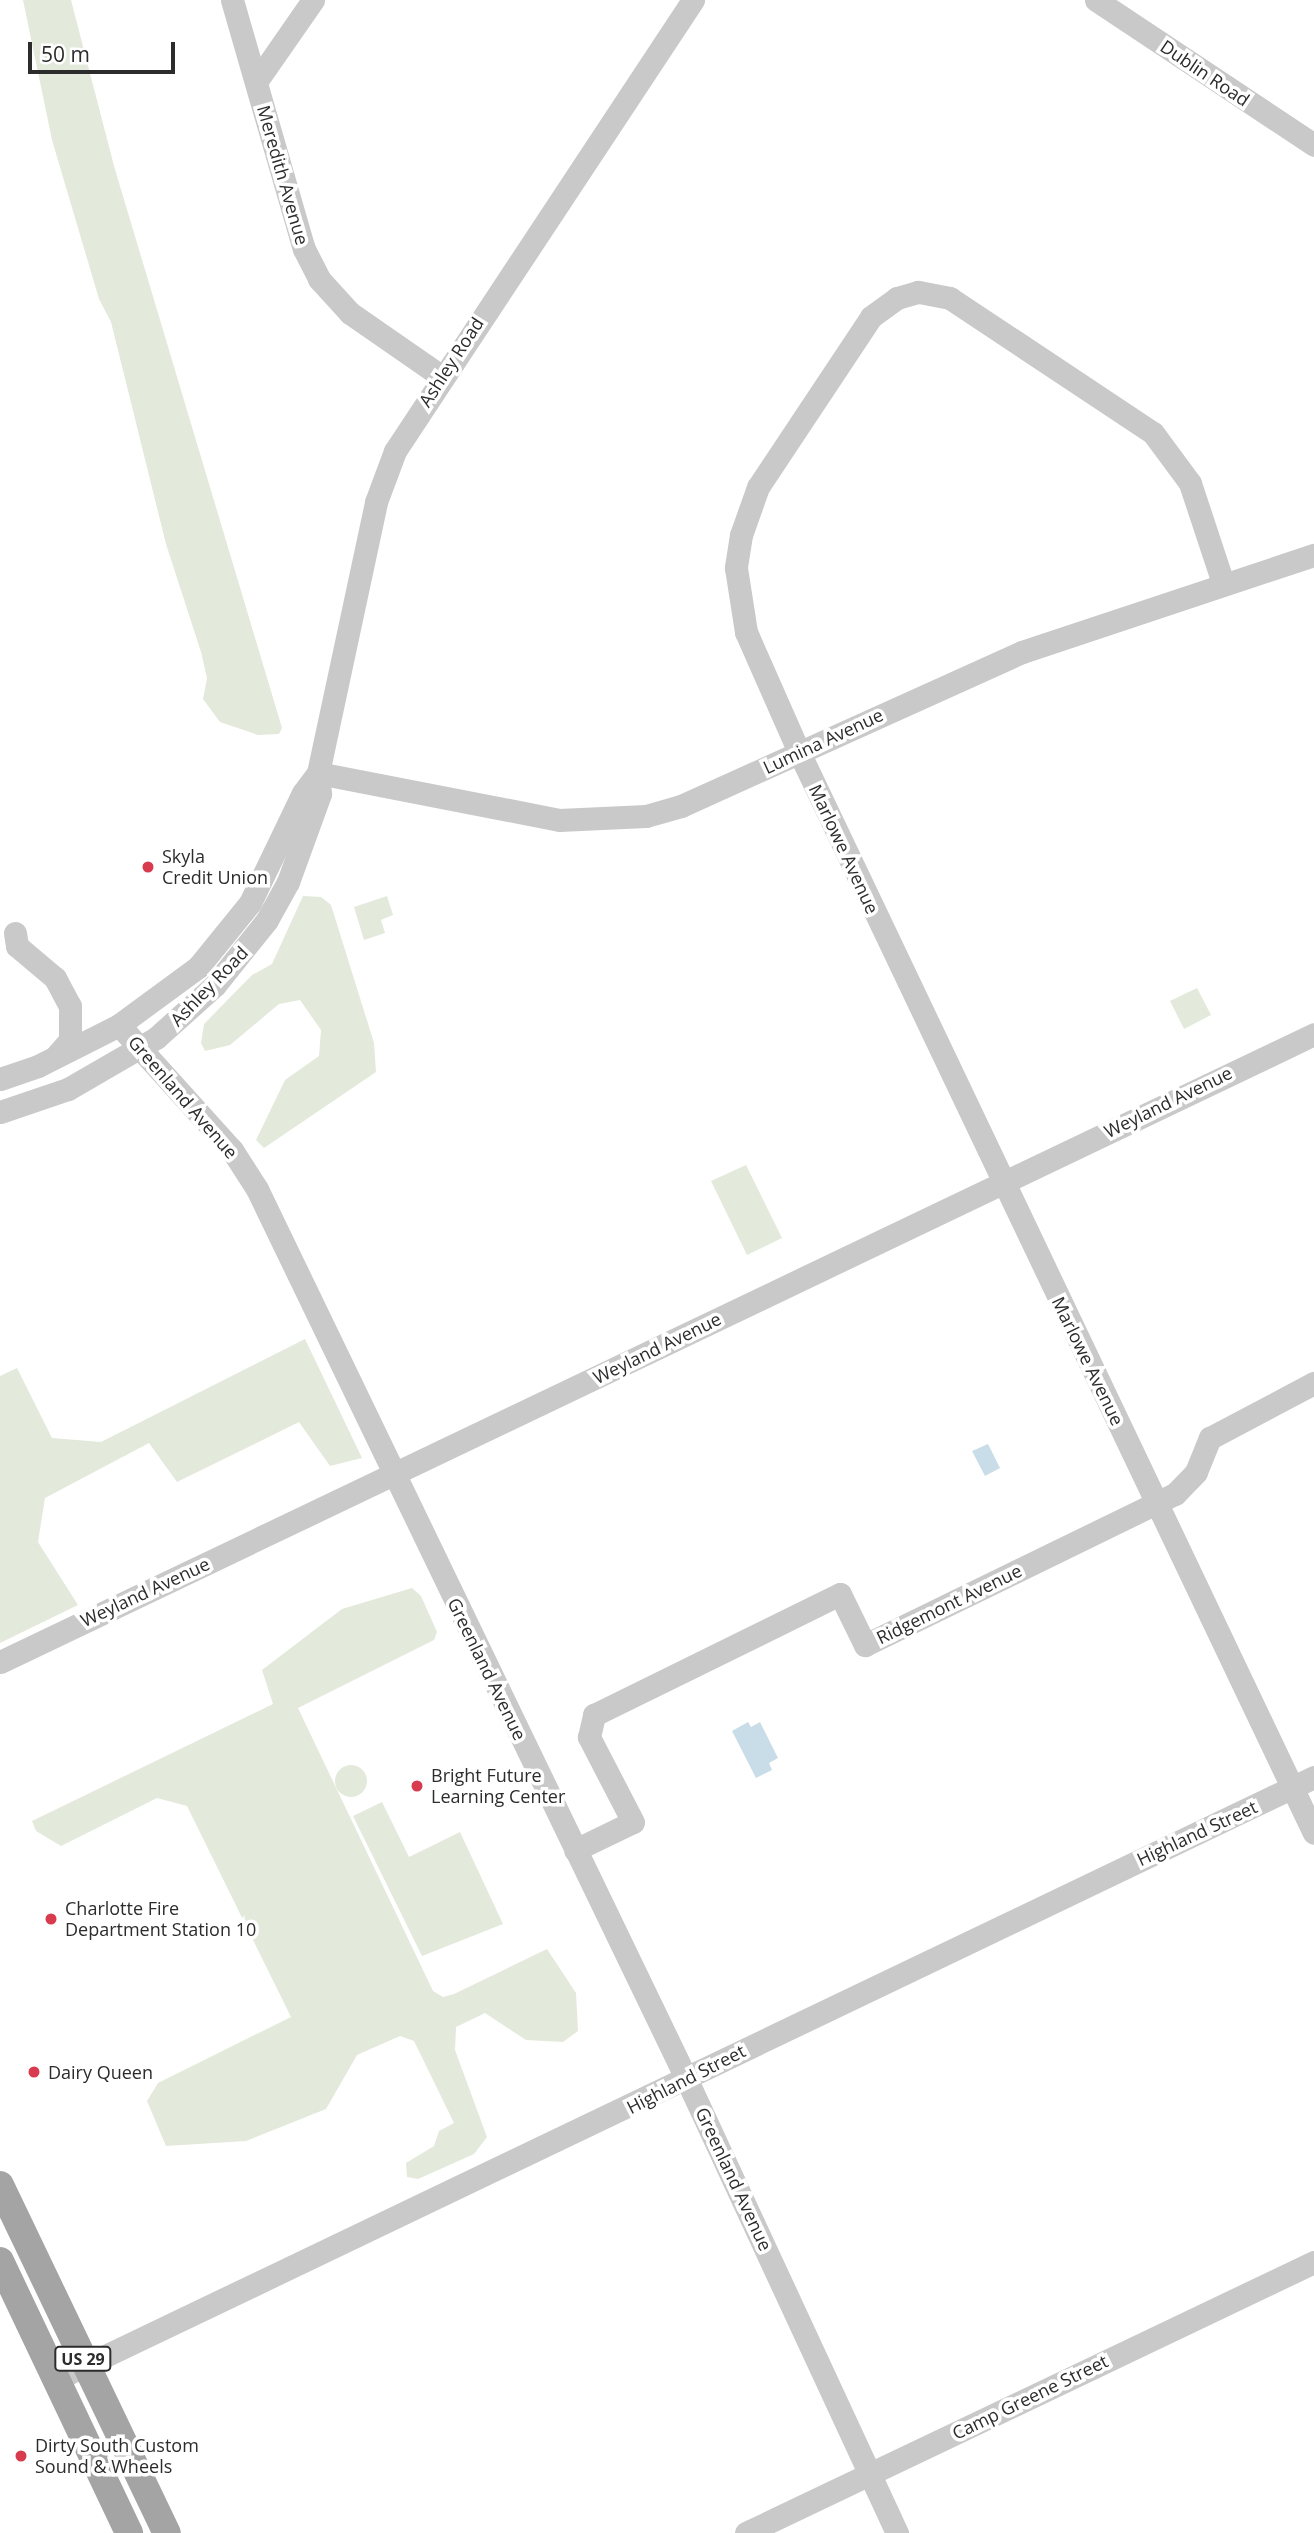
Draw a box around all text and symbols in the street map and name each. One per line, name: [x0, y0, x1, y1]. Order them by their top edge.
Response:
scale bar: [32, 28, 178, 72]
street label: Dublin Road: [1156, 35, 1254, 111]
text: 50 m: [41, 40, 90, 68]
street label: Meredith Avenue: [253, 103, 313, 247]
street label: Ashley Road: [414, 313, 488, 411]
street label: Lumina Avenue: [760, 704, 886, 778]
street label: Marlowe Avenue: [805, 781, 883, 917]
place label: Skyla Credit Union: [162, 846, 268, 888]
marker: Skyla Credit Union: [140, 859, 156, 875]
street label: Ashley Road: [166, 942, 252, 1030]
street label: Greenland Avenue: [124, 1031, 242, 1163]
street label: Weyland Avenue: [1100, 1062, 1236, 1142]
street label: Marlowe Avenue: [1048, 1293, 1128, 1429]
street label: Weyland Avenue: [589, 1308, 725, 1388]
street label: Weyland Avenue: [77, 1553, 213, 1631]
street label: Ridgemont Avenue: [873, 1559, 1025, 1649]
street label: Greenland Avenue: [443, 1594, 531, 1744]
place label: Bright Future Learning Center: [431, 1765, 565, 1808]
marker: Bright Future Learning Center: [409, 1778, 425, 1794]
street label: Highland Street: [1133, 1796, 1261, 1870]
place label: Charlotte Fire Department Station 10: [65, 1898, 256, 1940]
marker: Charlotte Fire Department Station 10: [43, 1911, 59, 1927]
street label: Highland Street: [623, 2040, 749, 2118]
place label: Dairy Queen: [48, 2061, 153, 2083]
marker: Dairy Queen: [26, 2064, 42, 2080]
street label: Greenland Avenue: [691, 2104, 777, 2254]
road number: US 29: [53, 2346, 113, 2372]
street label: Camp Greene Street: [949, 2350, 1111, 2444]
place label: Dirty South Custom Sound & Wheels: [35, 2435, 199, 2478]
marker: Dirty South Custom Sound & Wheels: [13, 2448, 29, 2464]

